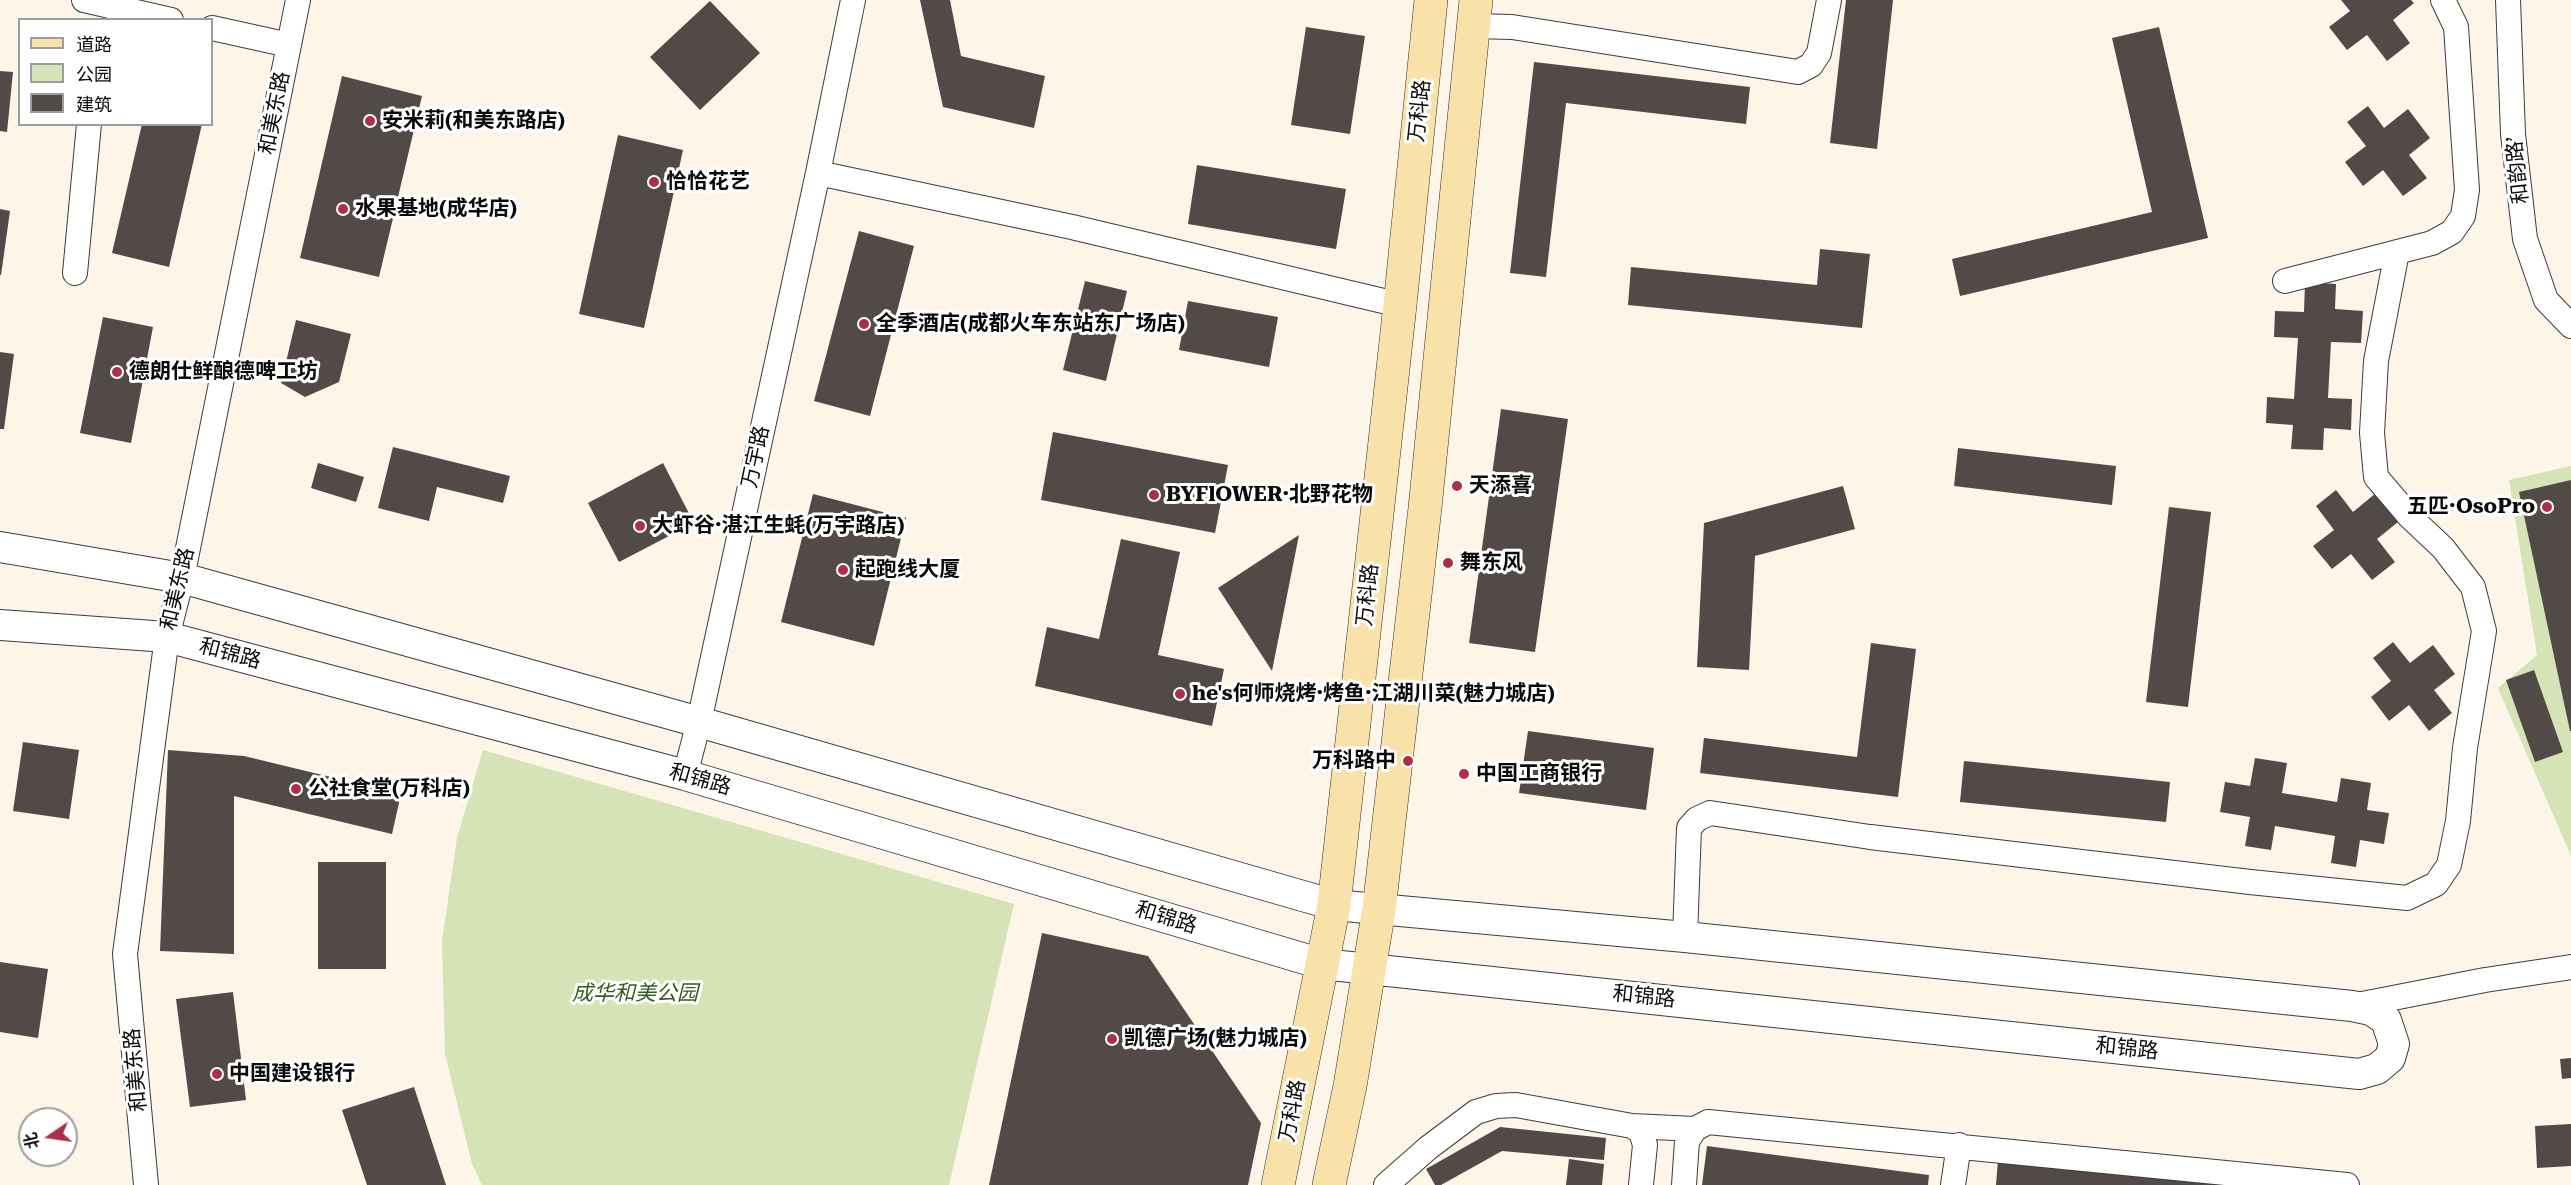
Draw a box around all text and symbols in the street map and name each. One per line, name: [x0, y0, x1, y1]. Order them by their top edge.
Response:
legend: [18, 18, 213, 126]
text: 道路: [76, 34, 112, 55]
text: 公园: [76, 64, 112, 85]
street label: 和美东路: [255, 69, 295, 157]
street label: 万科路: [1404, 78, 1436, 144]
text: 建筑: [76, 94, 112, 115]
place label: 安米莉(和美东路店): [382, 108, 565, 134]
marker: 安米莉(和美东路店): [363, 114, 377, 128]
street label: 和韵路’: [2502, 135, 2534, 205]
place label: 恰恰花艺: [666, 169, 750, 195]
marker: 恰恰花艺: [647, 175, 661, 189]
place label: 水果基地(成华店): [355, 196, 517, 222]
marker: 水果基地(成华店): [336, 202, 350, 216]
place label: 全季酒店(成都火车东站东广场店): [876, 311, 1185, 337]
marker: 全季酒店(成都火车东站东广场店): [857, 317, 871, 331]
place label: 德朗仕鲜酿德啤工坊: [129, 359, 318, 385]
marker: 德朗仕鲜酿德啤工坊: [110, 365, 124, 379]
street label: 万宇路: [737, 424, 775, 490]
place label: 天添喜: [1469, 473, 1532, 499]
marker: 天添喜: [1450, 479, 1464, 493]
place label: BYFlOWER·北野花物: [1166, 482, 1373, 508]
marker: BYFlOWER·北野花物: [1147, 488, 1161, 502]
place label: 五匹·OsoPro: [2407, 494, 2535, 520]
marker: 五匹·OsoPro: [2540, 500, 2554, 514]
place label: 大虾谷·湛江生蚝(万宇路店): [652, 513, 905, 539]
marker: 大虾谷·湛江生蚝(万宇路店): [633, 519, 647, 533]
street label: 和美东路: [156, 545, 200, 633]
place label: 舞东风: [1460, 550, 1523, 576]
marker: 舞东风: [1441, 556, 1455, 570]
place label: 起跑线大厦: [855, 557, 960, 583]
street label: 万科路: [1352, 562, 1384, 628]
marker: 起跑线大厦: [836, 563, 850, 577]
street label: 和锦路: [196, 634, 264, 674]
place label: he's何师烧烤·烤鱼·江湖川菜(魅力城店): [1192, 681, 1555, 707]
marker: he's何师烧烤·烤鱼·江湖川菜(魅力城店): [1173, 687, 1187, 701]
place label: 万科路中: [1312, 748, 1396, 774]
marker: 万科路中: [1401, 754, 1415, 768]
street label: 和锦路: [666, 759, 734, 801]
place label: 中国工商银行: [1476, 761, 1602, 787]
marker: 中国工商银行: [1457, 767, 1471, 781]
place label: 公社食堂(万科店): [308, 776, 470, 802]
marker: 公社食堂(万科店): [289, 782, 303, 796]
street label: 和锦路: [1132, 897, 1200, 939]
park label: 成华和美公园: [572, 981, 698, 1007]
street label: 和锦路: [1611, 981, 1677, 1013]
place label: 凯德广场(魅力城店): [1124, 1026, 1307, 1052]
street label: 和美东路: [120, 1027, 152, 1113]
marker: 凯德广场(魅力城店): [1105, 1032, 1119, 1046]
street label: 和锦路: [2094, 1033, 2160, 1065]
place label: 中国建设银行: [229, 1061, 355, 1087]
marker: 中国建设银行: [210, 1067, 224, 1081]
street label: 万科路: [1275, 1078, 1311, 1144]
north arrow: [18, 1107, 78, 1167]
text: 北: [21, 1131, 43, 1151]

